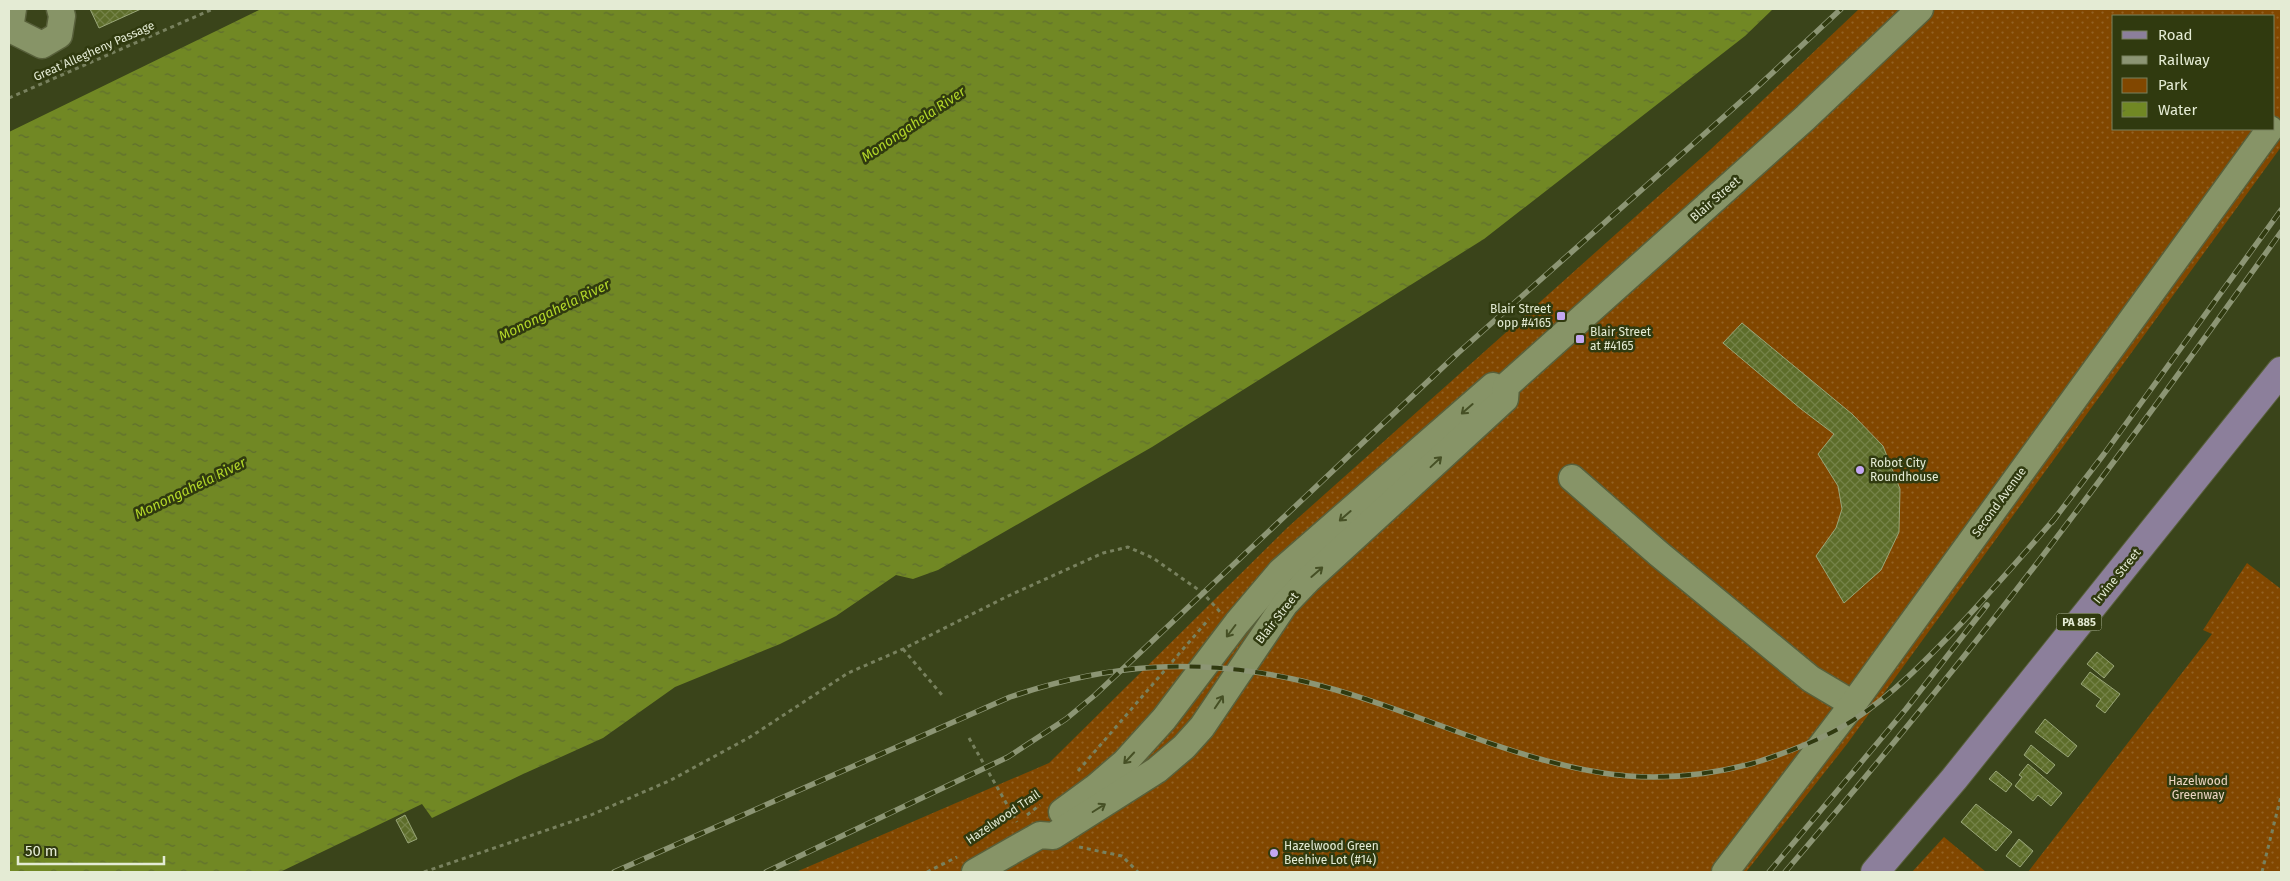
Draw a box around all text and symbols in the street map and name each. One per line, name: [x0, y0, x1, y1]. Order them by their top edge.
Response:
legend: [2112, 15, 2275, 130]
street label: Great Allegheny Passage: [31, 18, 157, 84]
text: Road: [2158, 26, 2193, 44]
text: Railway: [2158, 51, 2210, 69]
text: Park: [2158, 76, 2188, 94]
water label: Monongahela River: [858, 83, 969, 166]
text: Water: [2158, 101, 2197, 119]
street label: Blair Street: [1687, 173, 1743, 224]
water label: Monongahela River: [496, 276, 613, 345]
place label: Blair Street opp #4165: [1490, 302, 1552, 330]
marker: Blair Street opp #4165: [1555, 310, 1567, 322]
place label: Blair Street at #4165: [1590, 325, 1652, 353]
marker: Blair Street at #4165: [1574, 333, 1586, 345]
one-way arrow: [1460, 403, 1473, 415]
water label: Monongahela River: [132, 454, 249, 523]
one-way arrow: [1430, 456, 1443, 468]
place label: Robot City Roundhouse: [1870, 456, 1938, 484]
marker: Robot City Roundhouse: [1854, 464, 1866, 476]
street label: Second Avenue: [1969, 464, 2029, 540]
one-way arrow: [1338, 511, 1351, 522]
street label: Irvine Street: [2091, 545, 2144, 606]
one-way arrow: [1310, 567, 1323, 578]
street label: Blair Street: [1253, 589, 1302, 646]
road number: PA 885: [2056, 614, 2102, 630]
one-way arrow: [1225, 624, 1236, 637]
one-way arrow: [1214, 695, 1224, 709]
one-way arrow: [1123, 751, 1135, 764]
park label: Hazelwood Greenway: [2168, 774, 2228, 802]
street label: Hazelwood Trail: [963, 787, 1043, 847]
one-way arrow: [1091, 802, 1105, 812]
scale bar: [18, 834, 164, 866]
place label: Hazelwood Green Beehive Lot (#14): [1284, 839, 1379, 867]
text: 50 m: [25, 842, 58, 860]
marker: Hazelwood Green Beehive Lot (#14): [1268, 847, 1280, 859]

